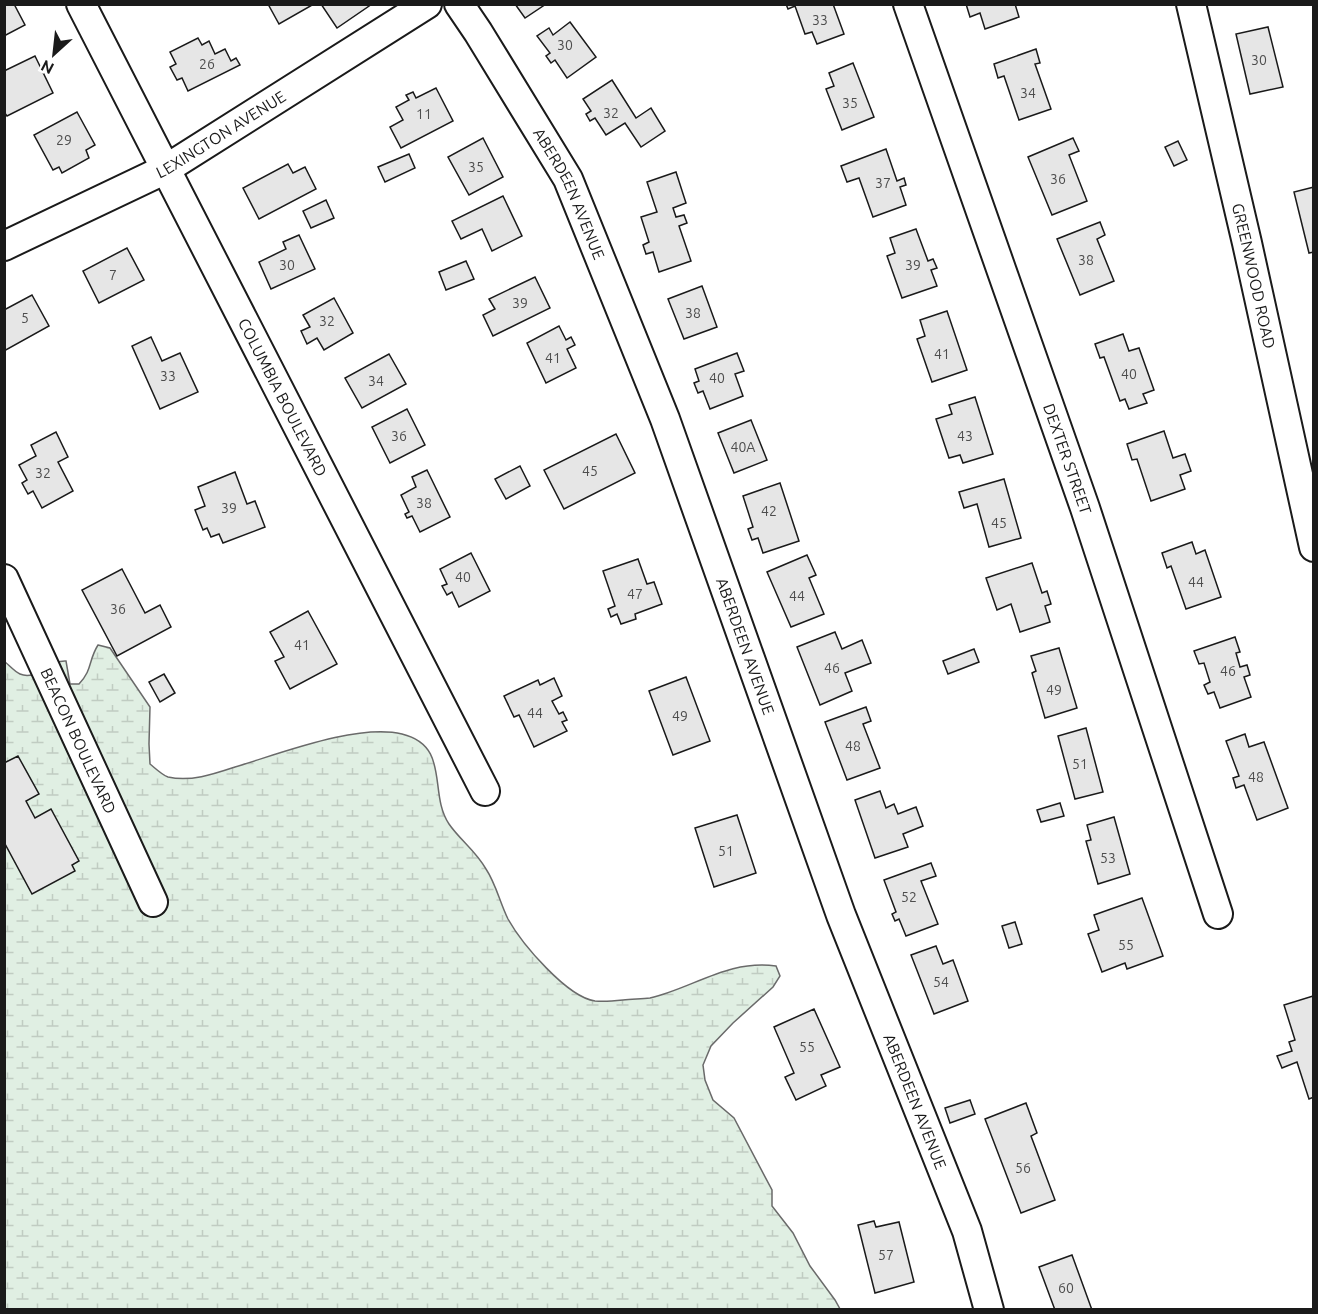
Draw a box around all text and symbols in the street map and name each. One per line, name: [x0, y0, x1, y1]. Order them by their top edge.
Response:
house number: 33: [812, 12, 828, 28]
north arrow: [24, 24, 84, 84]
house number: 30: [557, 37, 573, 53]
house number: 30: [1251, 52, 1267, 68]
house number: 26: [199, 56, 215, 72]
text: N: [38, 57, 57, 78]
house number: 34: [1020, 85, 1036, 101]
street label: LEXINGTON AVENUE: [153, 87, 289, 181]
house number: 35: [842, 95, 858, 111]
house number: 32: [603, 105, 619, 121]
house number: 11: [416, 106, 432, 122]
street label: ABERDEEN AVENUE: [530, 125, 609, 262]
house number: 29: [56, 132, 72, 148]
house number: 35: [468, 159, 484, 175]
house number: 36: [1050, 171, 1066, 187]
house number: 37: [875, 175, 891, 191]
street label: GREENWOOD ROAD: [1229, 201, 1279, 350]
house number: 38: [1078, 252, 1094, 268]
house number: 30: [279, 257, 295, 273]
house number: 39: [905, 257, 921, 273]
house number: 7: [109, 267, 117, 283]
house number: 39: [512, 295, 528, 311]
house number: 38: [685, 305, 701, 321]
house number: 5: [21, 310, 29, 326]
house number: 32: [319, 313, 335, 329]
street label: COLUMBIA BOULEVARD: [235, 315, 331, 479]
house number: 41: [934, 346, 950, 362]
house number: 41: [545, 350, 561, 366]
house number: 40: [1121, 366, 1137, 382]
house number: 33: [160, 368, 176, 384]
house number: 40: [709, 370, 725, 386]
house number: 34: [368, 373, 384, 389]
street label: DEXTER STREET: [1040, 401, 1095, 516]
house number: 36: [391, 428, 407, 444]
house number: 43: [957, 428, 973, 444]
house number: 40A: [731, 439, 755, 455]
house number: 45: [582, 463, 598, 479]
house number: 32: [35, 465, 51, 481]
house number: 38: [416, 495, 432, 511]
house number: 39: [221, 500, 237, 516]
house number: 42: [761, 503, 777, 519]
house number: 45: [991, 515, 1007, 531]
house number: 40: [455, 569, 471, 585]
house number: 44: [1188, 574, 1204, 590]
street label: ABERDEEN AVENUE: [713, 575, 778, 717]
house number: 47: [627, 586, 643, 602]
house number: 44: [789, 588, 805, 604]
house number: 36: [110, 601, 126, 617]
house number: 41: [294, 637, 310, 653]
house number: 46: [824, 660, 840, 676]
house number: 46: [1220, 663, 1236, 679]
street label: BEACON BOULEVARD: [37, 665, 120, 816]
house number: 49: [1046, 682, 1062, 698]
house number: 44: [527, 705, 543, 721]
house number: 49: [672, 708, 688, 724]
house number: 48: [845, 738, 861, 754]
house number: 51: [1072, 756, 1088, 772]
house number: 48: [1248, 769, 1264, 785]
house number: 51: [718, 843, 734, 859]
house number: 53: [1100, 850, 1116, 866]
house number: 52: [901, 889, 917, 905]
house number: 55: [1118, 937, 1134, 953]
house number: 54: [933, 974, 949, 990]
street label: ABERDEEN AVENUE: [880, 1031, 950, 1172]
house number: 55: [799, 1039, 815, 1055]
house number: 56: [1015, 1160, 1031, 1176]
house number: 57: [878, 1247, 894, 1263]
house number: 60: [1058, 1280, 1074, 1296]

